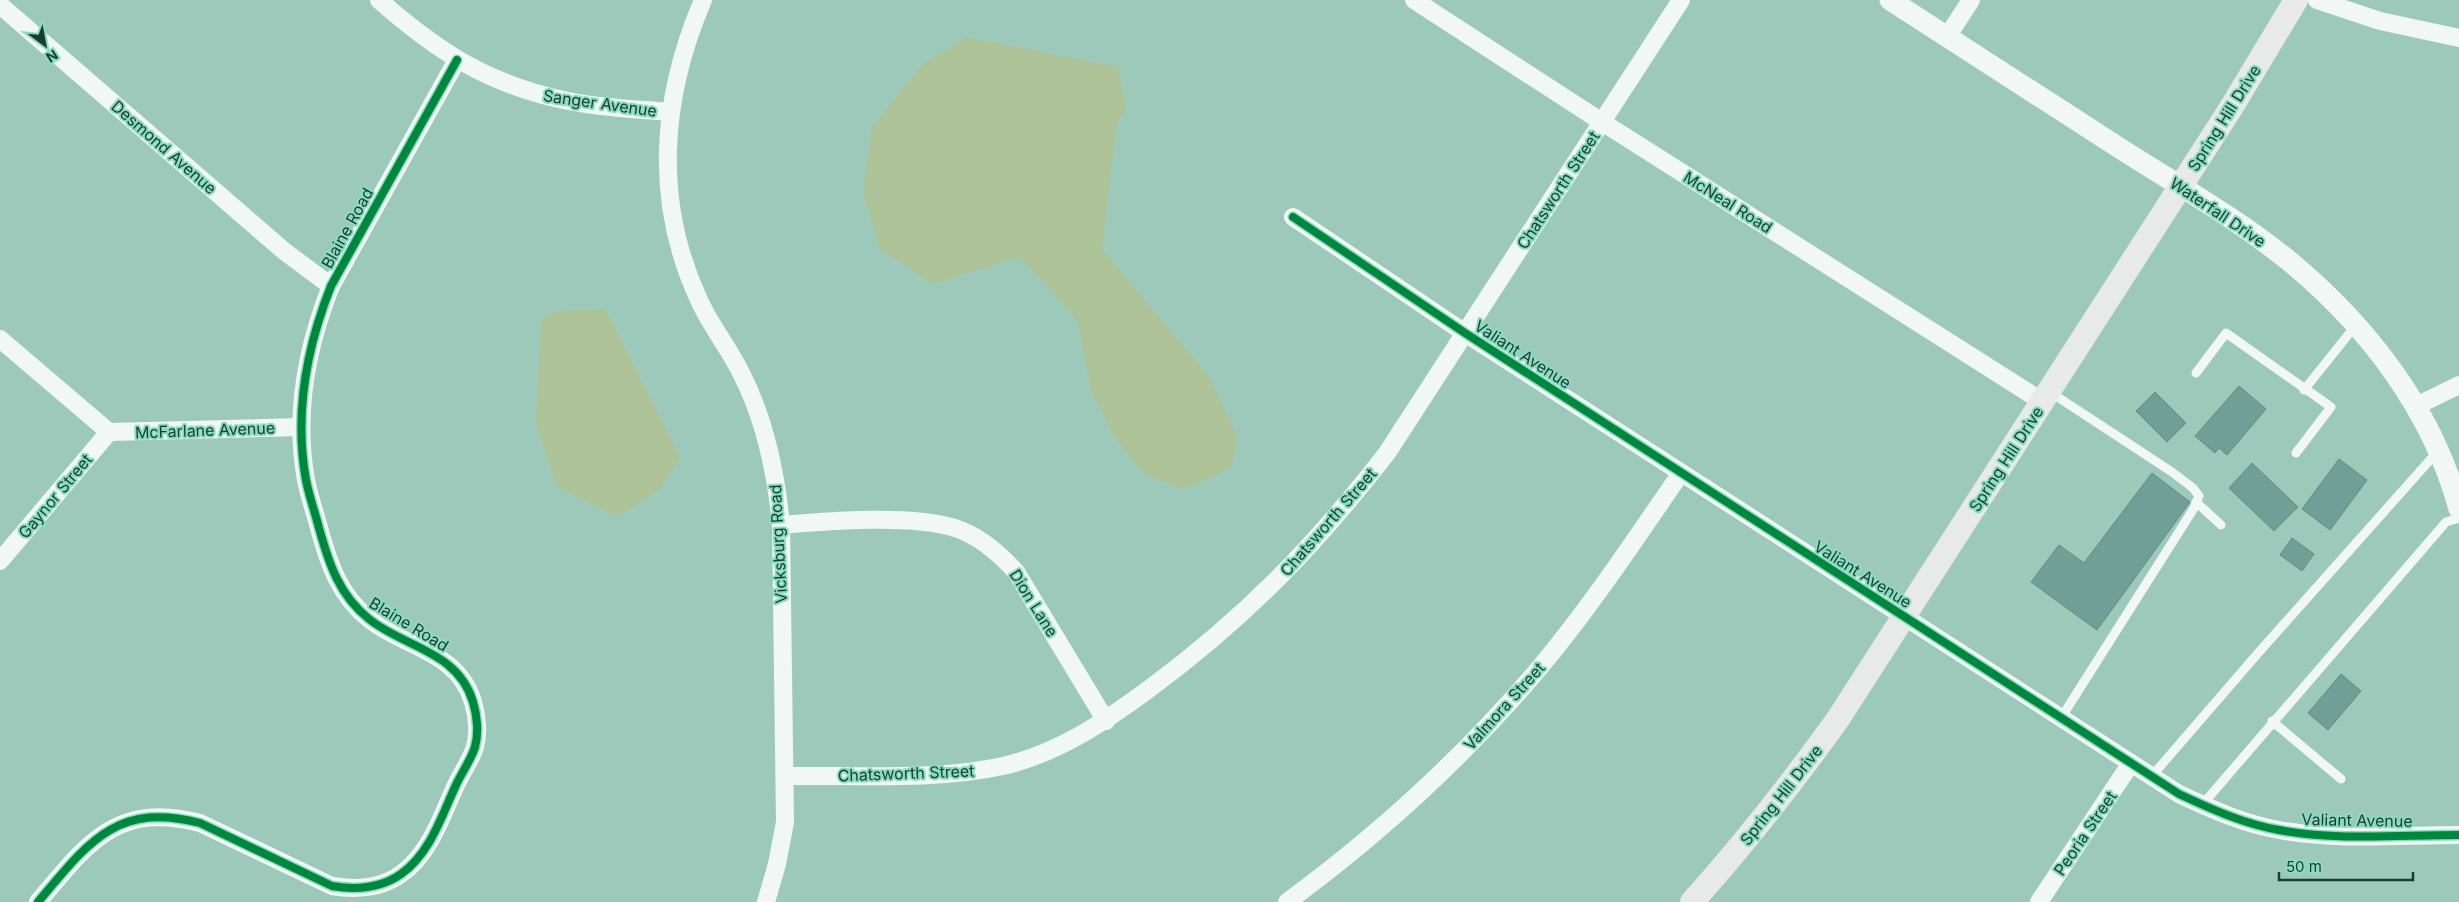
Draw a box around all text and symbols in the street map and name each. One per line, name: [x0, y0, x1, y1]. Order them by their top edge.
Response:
north arrow: [20, 20, 70, 70]
text: N: [43, 46, 61, 66]
street label: Spring Hill Drive: [2183, 61, 2265, 175]
street label: Sanger Avenue: [542, 85, 658, 121]
street label: Desmond Avenue: [107, 96, 221, 198]
street label: Chatsworth Street: [1512, 127, 1604, 253]
street label: McNeal Road: [1680, 167, 1776, 237]
street label: Waterfall Drive: [2166, 173, 2270, 251]
street label: Blaine Road: [317, 184, 377, 272]
street label: Valiant Avenue: [1471, 315, 1575, 393]
street label: Spring Hill Drive: [1964, 403, 2048, 515]
street label: McFarlane Avenue: [135, 418, 275, 442]
street label: Gaynor Street: [14, 450, 96, 542]
street label: Chatsworth Street: [1276, 464, 1380, 580]
street label: Vicksburg Road: [765, 484, 791, 604]
street label: Valiant Avenue: [1810, 536, 1916, 612]
street label: Dion Lane: [1005, 566, 1063, 640]
street label: Blaine Road: [366, 592, 452, 656]
street label: Valmora Street: [1459, 658, 1549, 754]
street label: Spring Hill Drive: [1736, 741, 1826, 849]
street label: Chatsworth Street: [837, 761, 975, 785]
street label: Peoria Street: [2049, 787, 2121, 879]
street label: Valiant Avenue: [2301, 809, 2413, 831]
scale bar: [2279, 850, 2413, 882]
text: 50 m: [2286, 857, 2322, 876]

